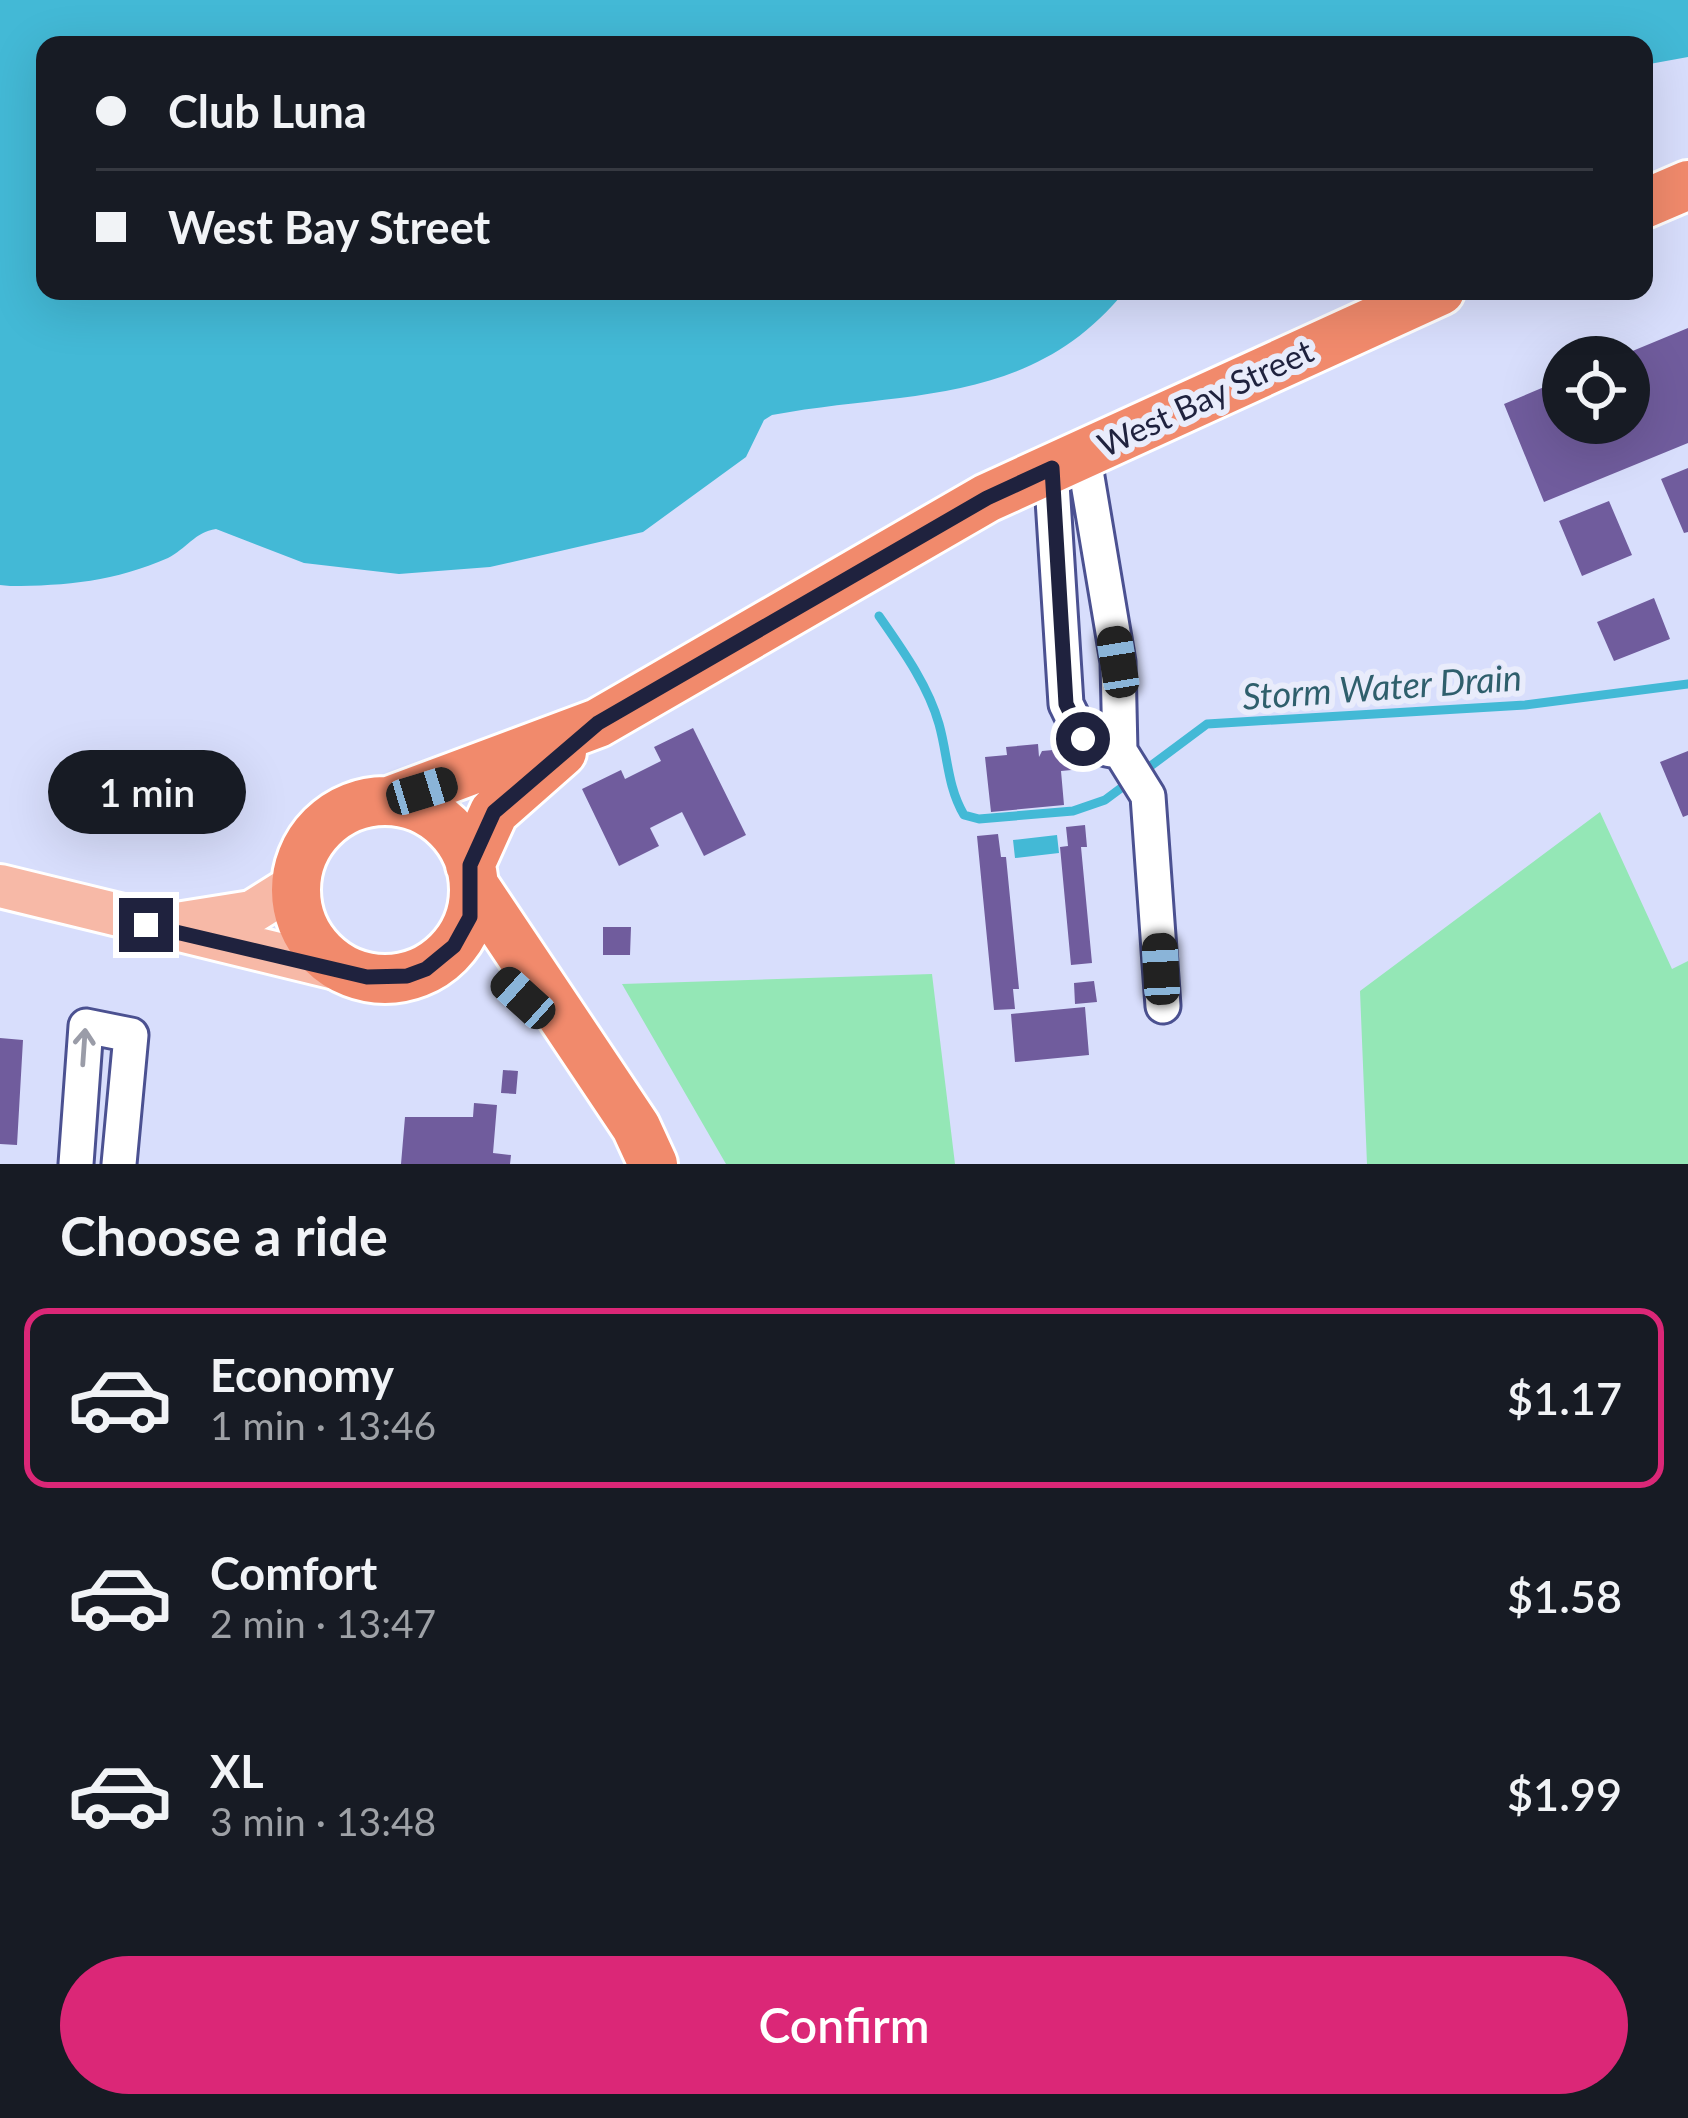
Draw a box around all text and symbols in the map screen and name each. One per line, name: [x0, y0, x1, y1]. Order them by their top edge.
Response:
text: Club Luna: [168, 84, 367, 138]
text: West Bay Street: [168, 200, 490, 254]
street label: West Bay Street: [1091, 330, 1319, 464]
map controls: [1542, 336, 1650, 444]
button: locate: [1542, 336, 1650, 444]
car: [1095, 624, 1141, 700]
water label: Storm Water Drain: [1241, 654, 1523, 718]
route start: [1056, 712, 1110, 766]
callout: 1 min: [47, 751, 245, 835]
car: [382, 763, 462, 819]
text: 1 min: [99, 769, 195, 815]
route end: [119, 898, 173, 952]
car: [1141, 932, 1181, 1006]
car: [484, 961, 562, 1035]
one-way arrow: [73, 1028, 96, 1067]
text: Choose a ride: [60, 1203, 388, 1268]
icon: car: [66, 1344, 174, 1452]
text: Economy: [210, 1348, 394, 1402]
text: $1.17: [1507, 1371, 1622, 1425]
text: 1 min · 13:46: [210, 1402, 436, 1448]
icon: car: [66, 1542, 174, 1650]
text: Comfort: [210, 1546, 377, 1600]
text: $1.58: [1507, 1569, 1622, 1623]
text: 2 min · 13:47: [210, 1600, 436, 1646]
icon: car: [66, 1740, 174, 1848]
text: XL: [210, 1744, 264, 1798]
text: $1.99: [1507, 1767, 1622, 1821]
text: 3 min · 13:48: [210, 1798, 436, 1844]
button: Confirm: [60, 1956, 1628, 2094]

